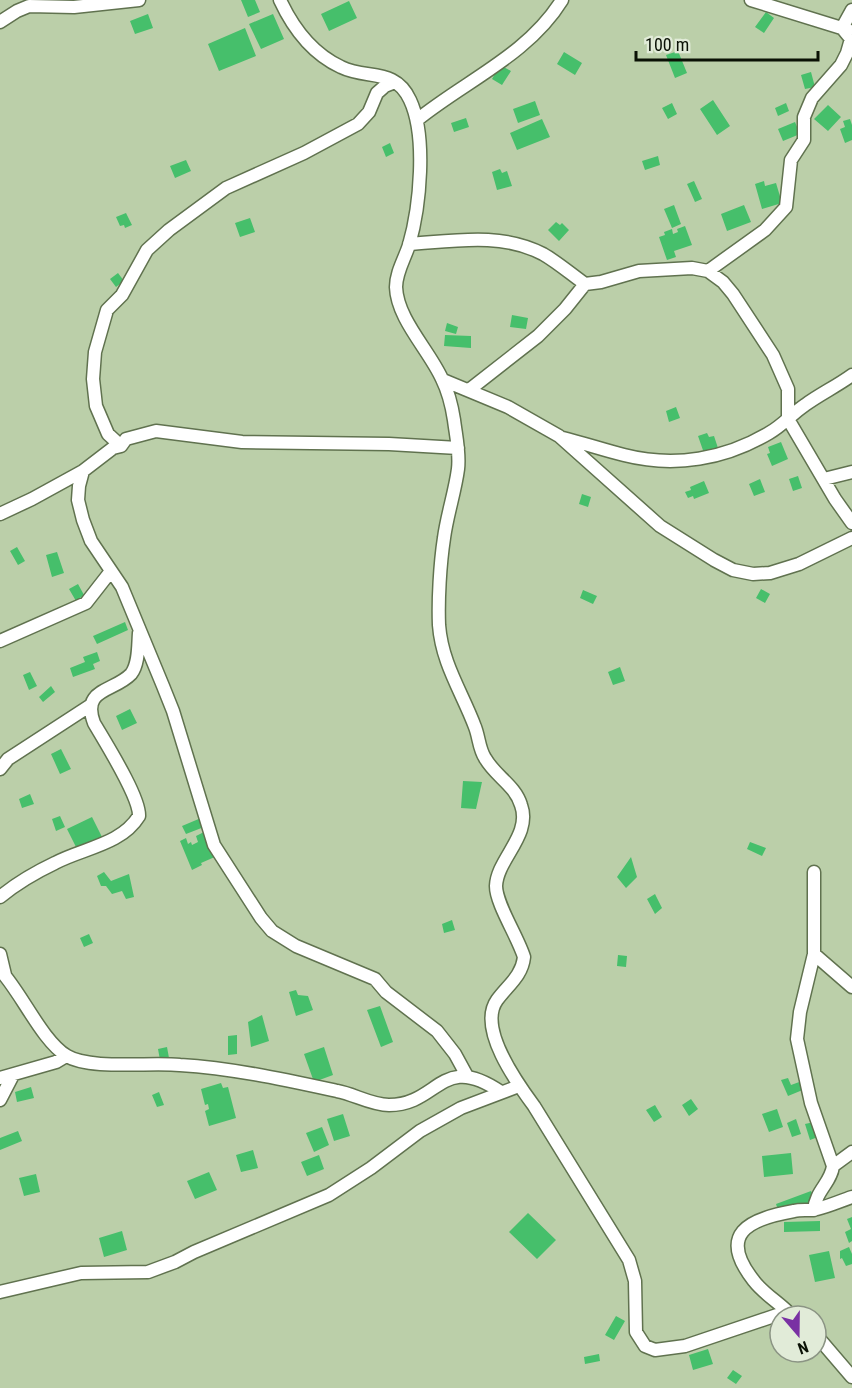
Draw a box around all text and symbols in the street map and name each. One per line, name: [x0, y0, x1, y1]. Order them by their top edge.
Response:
scale bar: [636, 24, 818, 62]
text: 100 m: [645, 34, 689, 55]
north arrow: [768, 1304, 828, 1364]
text: N: [795, 1337, 811, 1358]

